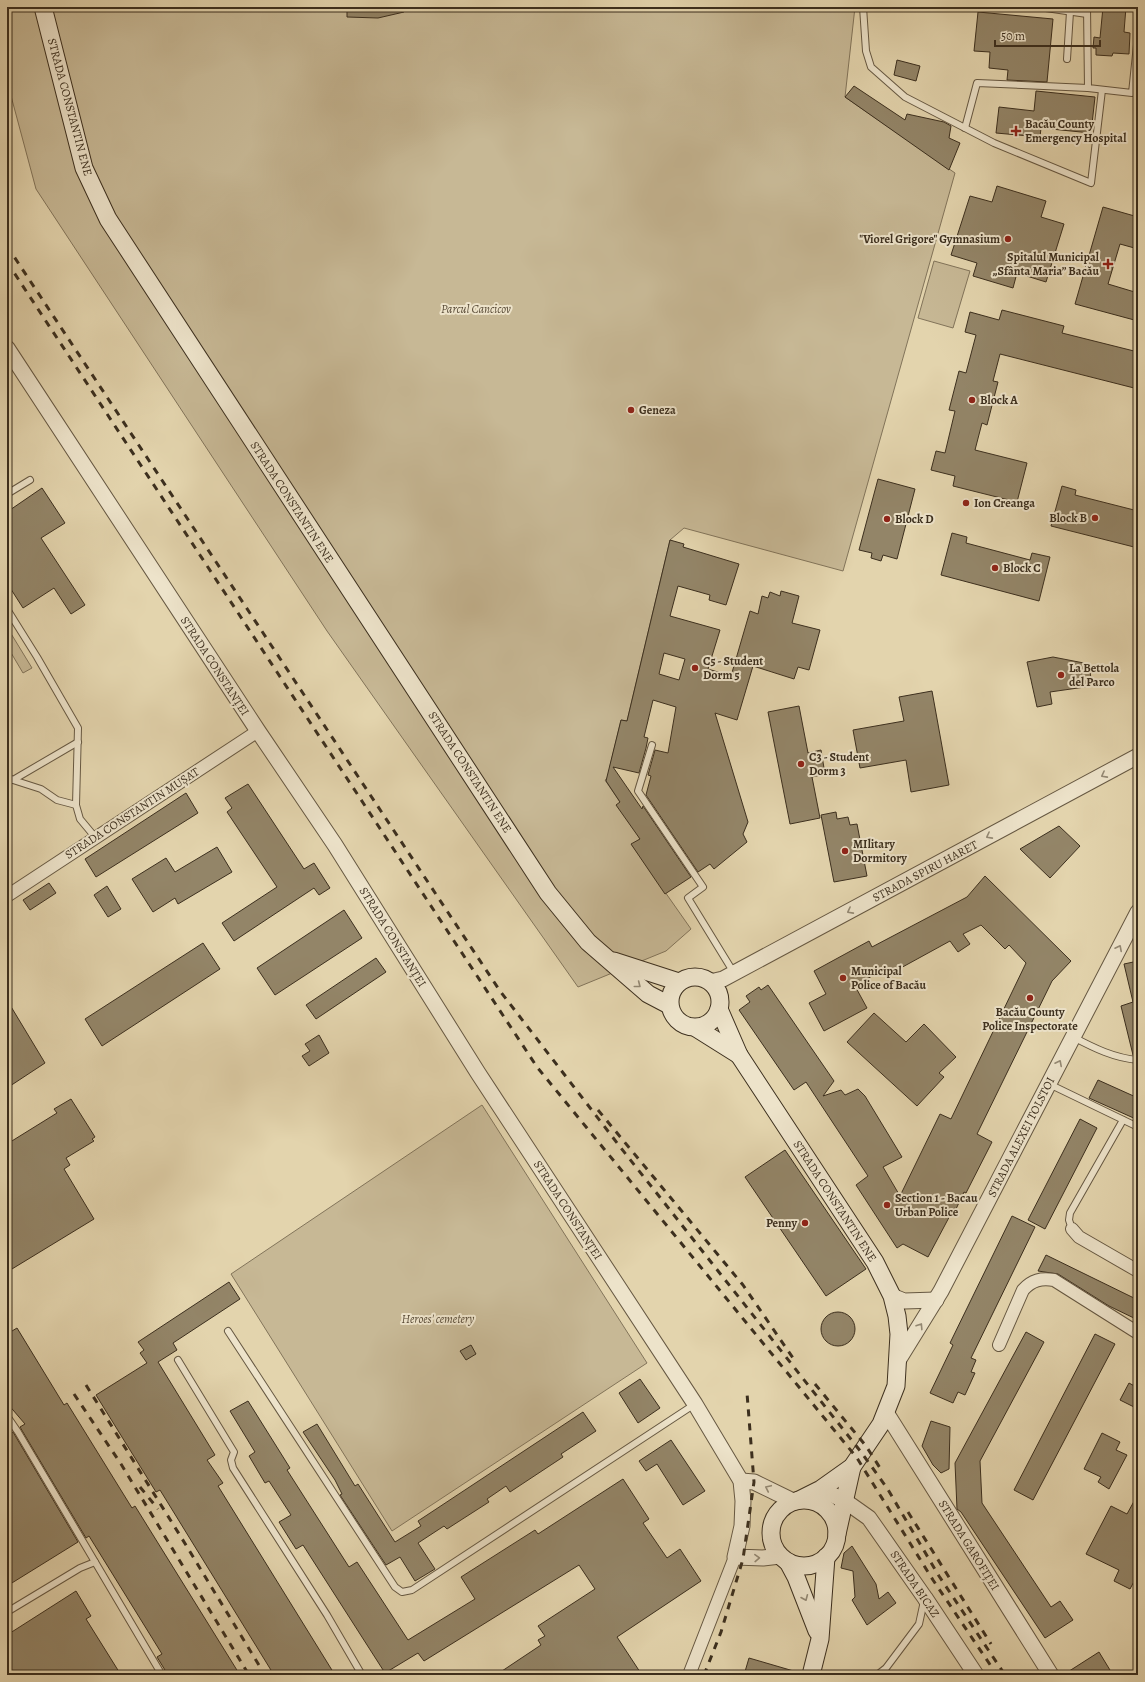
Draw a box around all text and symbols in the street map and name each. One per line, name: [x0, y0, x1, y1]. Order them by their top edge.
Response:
scale bar: [995, 22, 1100, 48]
text: 50 m: [1001, 28, 1025, 44]
street label: STRADA CONSTANTIN ENE: [44, 36, 96, 178]
place label: Bacău County Emergency Hospital: [1025, 116, 1127, 146]
marker: Bacău County Emergency Hospital: [1010, 125, 1022, 137]
place label: "Viorel Grigore" Gymnasium: [859, 231, 1000, 247]
marker: "Viorel Grigore" Gymnasium: [1003, 234, 1013, 244]
place label: Spitalul Municipal „Sfânta Maria” Bacău: [993, 249, 1100, 279]
marker: Spitalul Municipal „Sfânta Maria” Bacău: [1102, 258, 1114, 270]
park label: Parcul Cancicov: [441, 301, 511, 317]
place label: Block A: [980, 392, 1018, 408]
marker: Block A: [967, 395, 977, 405]
place label: Geneza: [639, 402, 676, 418]
marker: Geneza: [626, 405, 636, 415]
street label: STRADA CONSTANTIN ENE: [247, 438, 337, 566]
place label: Ion Creanga: [974, 495, 1035, 511]
marker: Ion Creanga: [961, 498, 971, 508]
place label: Block B: [1049, 510, 1087, 526]
place label: Block D: [895, 511, 934, 527]
marker: Block B: [1090, 513, 1100, 523]
marker: Block D: [882, 514, 892, 524]
place label: Block C: [1003, 560, 1041, 576]
marker: Block C: [990, 563, 1000, 573]
street label: STRADA CONSTANȚEI: [177, 613, 253, 719]
place label: C5 - Student Dorm 5: [703, 653, 763, 683]
place label: La Bettola del Parco: [1069, 660, 1120, 690]
marker: C5 - Student Dorm 5: [690, 663, 700, 673]
marker: La Bettola del Parco: [1056, 670, 1066, 680]
street label: STRADA CONSTANTIN ENE: [425, 708, 515, 836]
place label: C3 - Student Dorm 3: [809, 749, 869, 779]
marker: C3 - Student Dorm 3: [796, 759, 806, 769]
street label: STRADA CONSTANTIN MUȘAT: [62, 763, 203, 862]
one-way arrow: [1100, 770, 1108, 777]
one-way arrow: [986, 832, 993, 839]
place label: MIlitary Dormitory: [853, 836, 907, 866]
street label: STRADA SPIRU HARET: [870, 836, 981, 905]
marker: MIlitary Dormitory: [840, 846, 850, 856]
street label: STRADA CONSTANȚEI: [356, 884, 430, 990]
one-way arrow: [847, 906, 854, 913]
one-way arrow: [1115, 944, 1122, 952]
place label: Municipal Police of Bacău: [851, 963, 926, 993]
marker: Municipal Police of Bacău: [838, 973, 848, 983]
one-way arrow: [633, 981, 640, 988]
marker: Bacău County Police Inspectorate: [1025, 993, 1035, 1003]
place label: Bacău County Police Inspectorate: [982, 1004, 1078, 1034]
one-way arrow: [1055, 1060, 1062, 1067]
street label: STRADA ALEXEI TOLSTOI: [984, 1074, 1058, 1200]
street label: STRADA CONSTANTIN ENE: [790, 1137, 880, 1265]
street label: STRADA CONSTANȚEI: [530, 1157, 606, 1263]
place label: Section 1 - Bacau Urban Police: [895, 1190, 978, 1220]
marker: Section 1 - Bacau Urban Police: [882, 1200, 892, 1210]
place label: Penny: [766, 1215, 797, 1231]
marker: Penny: [800, 1218, 810, 1228]
park label: Heroes' cemetery: [402, 1311, 475, 1327]
one-way arrow: [915, 1323, 923, 1330]
one-way arrow: [765, 1485, 773, 1493]
street label: STRADA GAROFIȚEI: [935, 1497, 1003, 1593]
street label: STRADA BICAZ: [887, 1547, 943, 1621]
one-way arrow: [754, 1554, 760, 1563]
one-way arrow: [800, 1593, 808, 1601]

